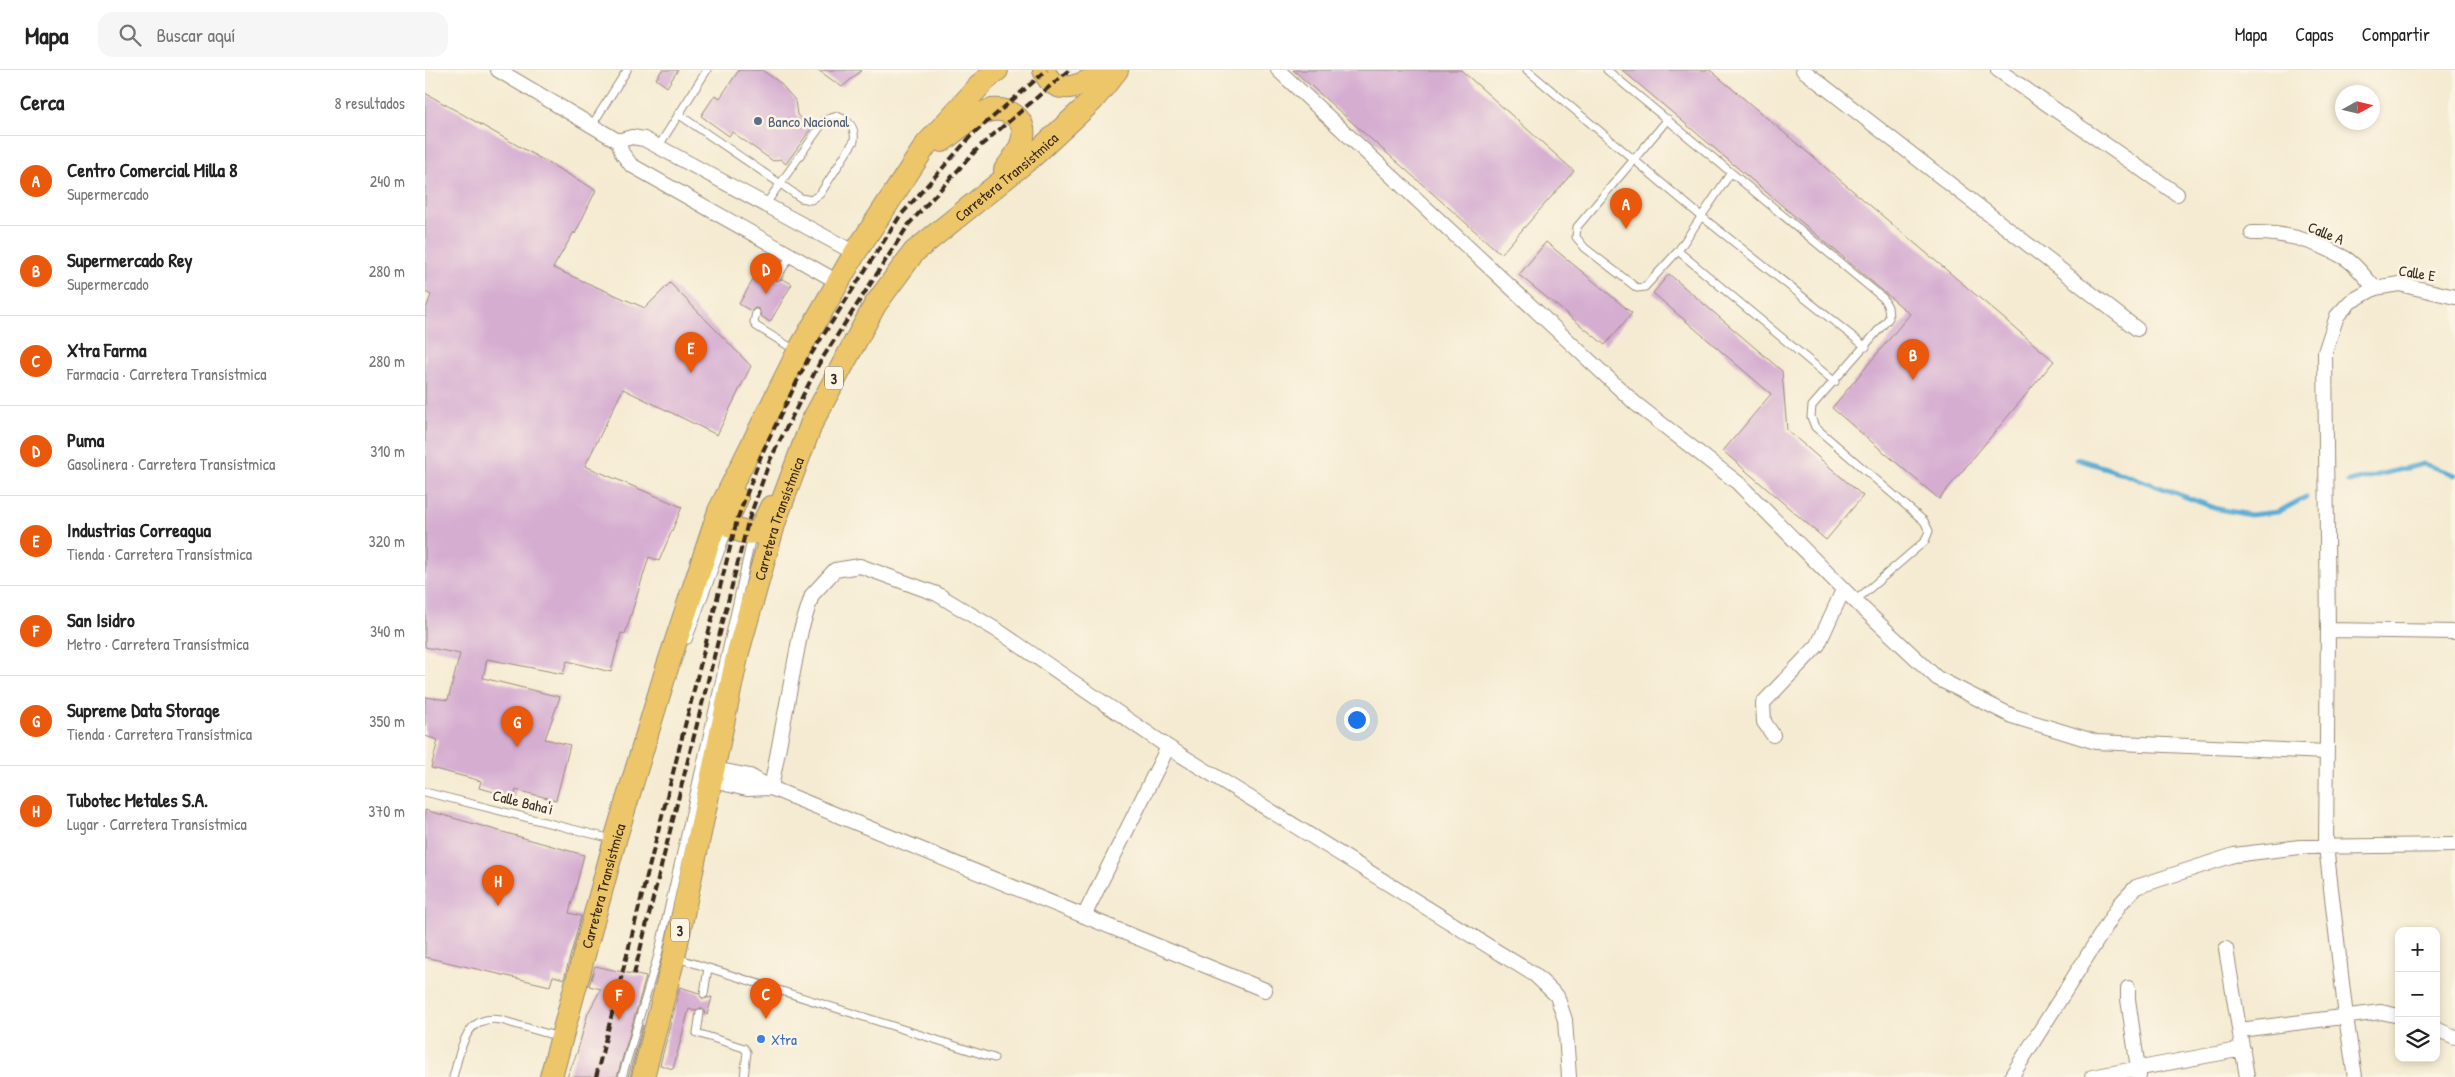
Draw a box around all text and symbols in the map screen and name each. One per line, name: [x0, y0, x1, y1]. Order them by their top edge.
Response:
search box: [98, 12, 448, 57]
text: Mapa: [25, 19, 68, 51]
icon: search: [116, 21, 144, 49]
text: Buscar aquí: [156, 22, 236, 48]
text: Mapa: [2235, 22, 2267, 47]
text: Capas: [2295, 22, 2334, 47]
text: Compartir: [2362, 22, 2430, 47]
north arrow: [2335, 85, 2380, 130]
text: Cerca: [20, 88, 64, 117]
text: 8 resultados: [334, 92, 405, 114]
place label: Banco Nacional: [768, 111, 849, 132]
marker: Banco Nacional: [752, 115, 764, 127]
street label: Carretera Transístmica: [950, 127, 1062, 226]
text: Centro Comercial Milla 8: [67, 157, 238, 183]
text: A: [32, 170, 40, 192]
text: 240 m: [370, 170, 405, 192]
text: Supermercado: [67, 183, 149, 205]
pin: A: [1610, 188, 1642, 229]
street label: Calle A: [2305, 216, 2348, 250]
text: Supermercado Rey: [67, 247, 193, 273]
pin: D: [750, 253, 782, 294]
text: B: [32, 260, 40, 282]
text: 280 m: [369, 260, 405, 282]
street label: Calle E: [2397, 260, 2437, 286]
text: Supermercado: [67, 273, 149, 295]
pin: E: [675, 332, 707, 373]
text: Xtra Farma: [67, 337, 146, 363]
pin: B: [1897, 339, 1929, 380]
text: C: [32, 350, 40, 372]
text: 280 m: [369, 350, 405, 372]
text: Farmacia · Carretera Transístmica: [67, 363, 266, 385]
road number: 3: [825, 366, 843, 390]
text: Puma: [67, 427, 104, 453]
text: D: [32, 440, 40, 462]
text: 310 m: [370, 440, 405, 462]
text: Gasolinera · Carretera Transístmica: [67, 453, 275, 475]
street label: Carretera Transístmica: [748, 454, 809, 583]
text: Industrias Correagua: [67, 517, 211, 543]
text: E: [32, 530, 40, 552]
text: 320 m: [369, 530, 405, 552]
text: Tienda · Carretera Transístmica: [67, 543, 252, 565]
text: San Isidro: [67, 607, 135, 633]
text: F: [33, 620, 39, 642]
text: 340 m: [370, 620, 405, 642]
text: Metro · Carretera Transístmica: [67, 633, 249, 655]
text: Supreme Data Storage: [67, 697, 220, 723]
pin: G: [501, 706, 533, 747]
your location: [1344, 707, 1370, 733]
text: G: [32, 710, 40, 732]
text: 350 m: [369, 710, 405, 732]
text: Tienda · Carretera Transístmica: [67, 723, 252, 745]
street label: Calle Baha'i: [491, 784, 555, 820]
text: Tubotec Metales S.A.: [67, 787, 208, 813]
text: H: [32, 800, 40, 822]
text: 370 m: [368, 800, 405, 822]
text: Lugar · Carretera Transístmica: [67, 813, 247, 835]
street label: Carretera Transístmica: [576, 821, 630, 951]
pin: H: [482, 865, 514, 906]
road number: 3: [671, 918, 689, 942]
map controls: [2395, 927, 2440, 1062]
button: +: [2395, 927, 2440, 972]
button: −: [2395, 972, 2440, 1017]
pin: C: [750, 978, 782, 1019]
pin: F: [603, 979, 635, 1020]
button: layers: [2395, 1017, 2440, 1062]
place label: Xtra: [771, 1029, 797, 1050]
marker: Xtra: [755, 1033, 767, 1045]

